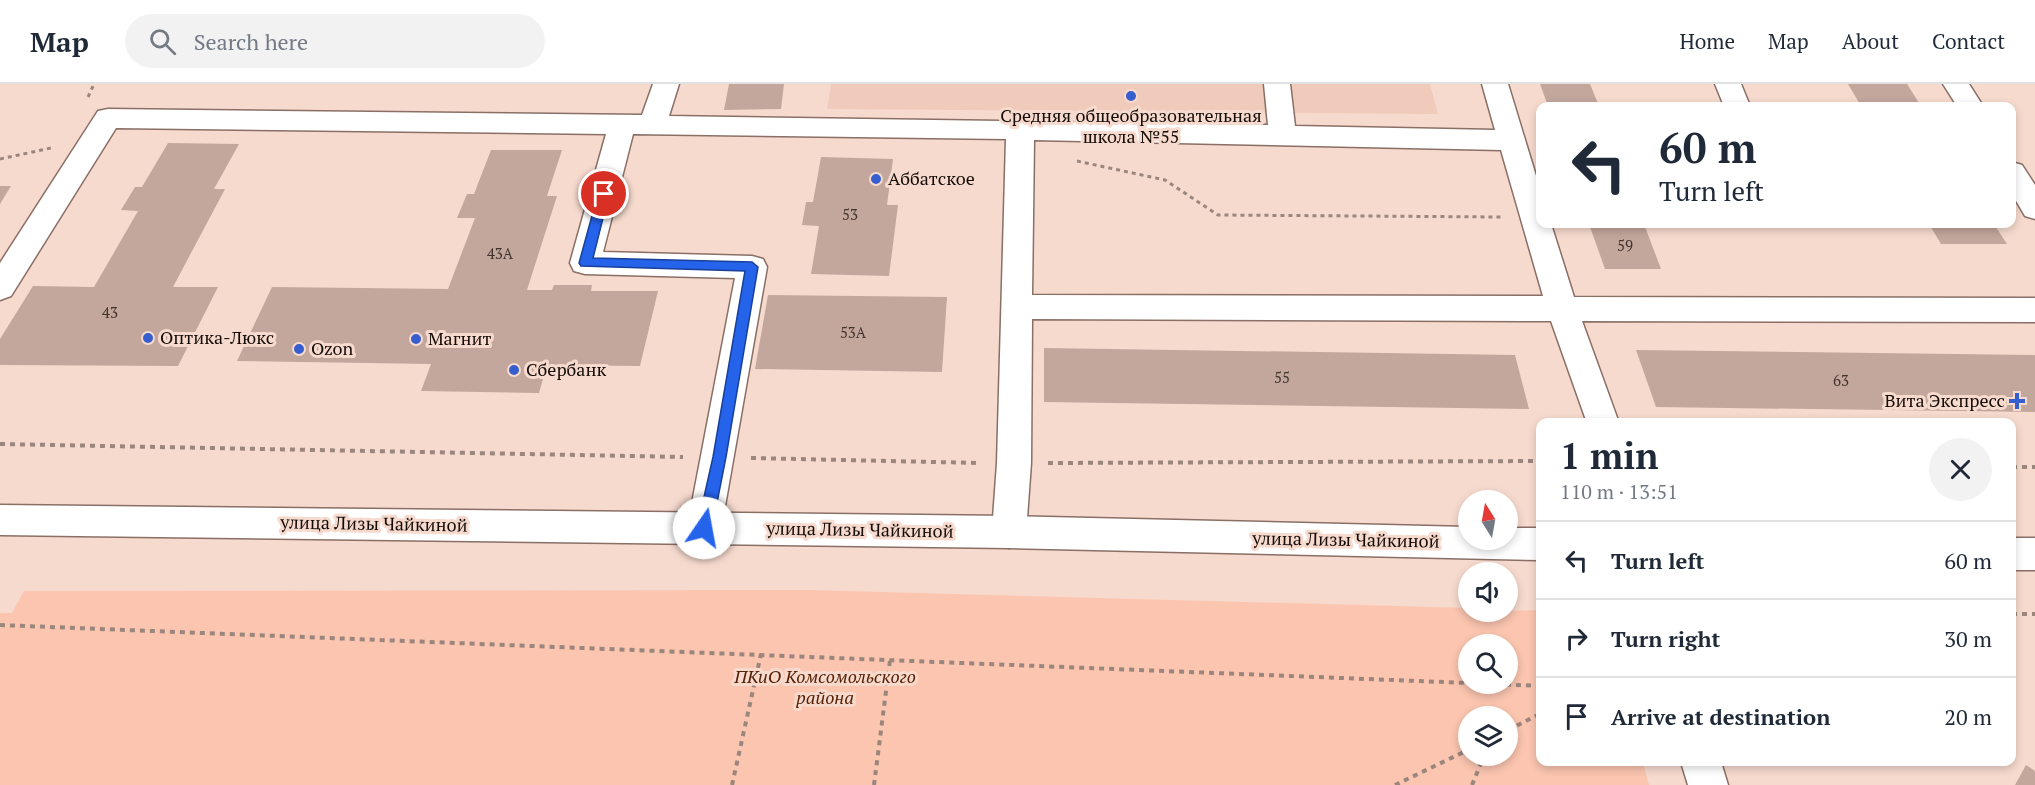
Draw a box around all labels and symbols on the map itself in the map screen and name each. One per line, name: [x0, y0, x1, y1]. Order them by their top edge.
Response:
marker: Средняя общеобразовательная школа №55: [1124, 89, 1138, 103]
place label: Средняя общеобразовательная школа №55: [1000, 103, 1262, 148]
place label: Аббатское: [888, 166, 975, 190]
pin: [578, 168, 629, 219]
marker: Аббатское: [869, 172, 883, 186]
house number: 53: [842, 204, 858, 224]
house number: 59: [1617, 235, 1633, 255]
house number: 43А: [487, 243, 514, 263]
house number: 43: [102, 302, 118, 322]
house number: 53А: [840, 322, 867, 342]
place label: Оптика-Люкс: [160, 325, 274, 349]
place label: Магнит: [428, 326, 491, 350]
marker: Оптика-Люкс: [141, 331, 155, 345]
marker: Магнит: [409, 332, 423, 346]
place label: Ozon: [311, 336, 354, 360]
marker: Ozon: [292, 342, 306, 356]
place label: Сбербанк: [526, 357, 606, 381]
marker: Сбербанк: [507, 363, 521, 377]
house number: 55: [1274, 367, 1290, 387]
house number: 63: [1833, 370, 1849, 390]
place label: Вита Экспресс: [1885, 388, 2005, 412]
marker: Вита Экспресс: [2010, 394, 2024, 408]
north arrow: [1458, 490, 1518, 550]
position arrow: [672, 496, 736, 560]
street label: улица Лизы Чайкиной: [279, 509, 468, 537]
street label: улица Лизы Чайкиной: [765, 515, 954, 543]
street label: улица Лизы Чайкиной: [1251, 525, 1440, 553]
park label: ПКиО Комсомольского района: [733, 664, 916, 709]

